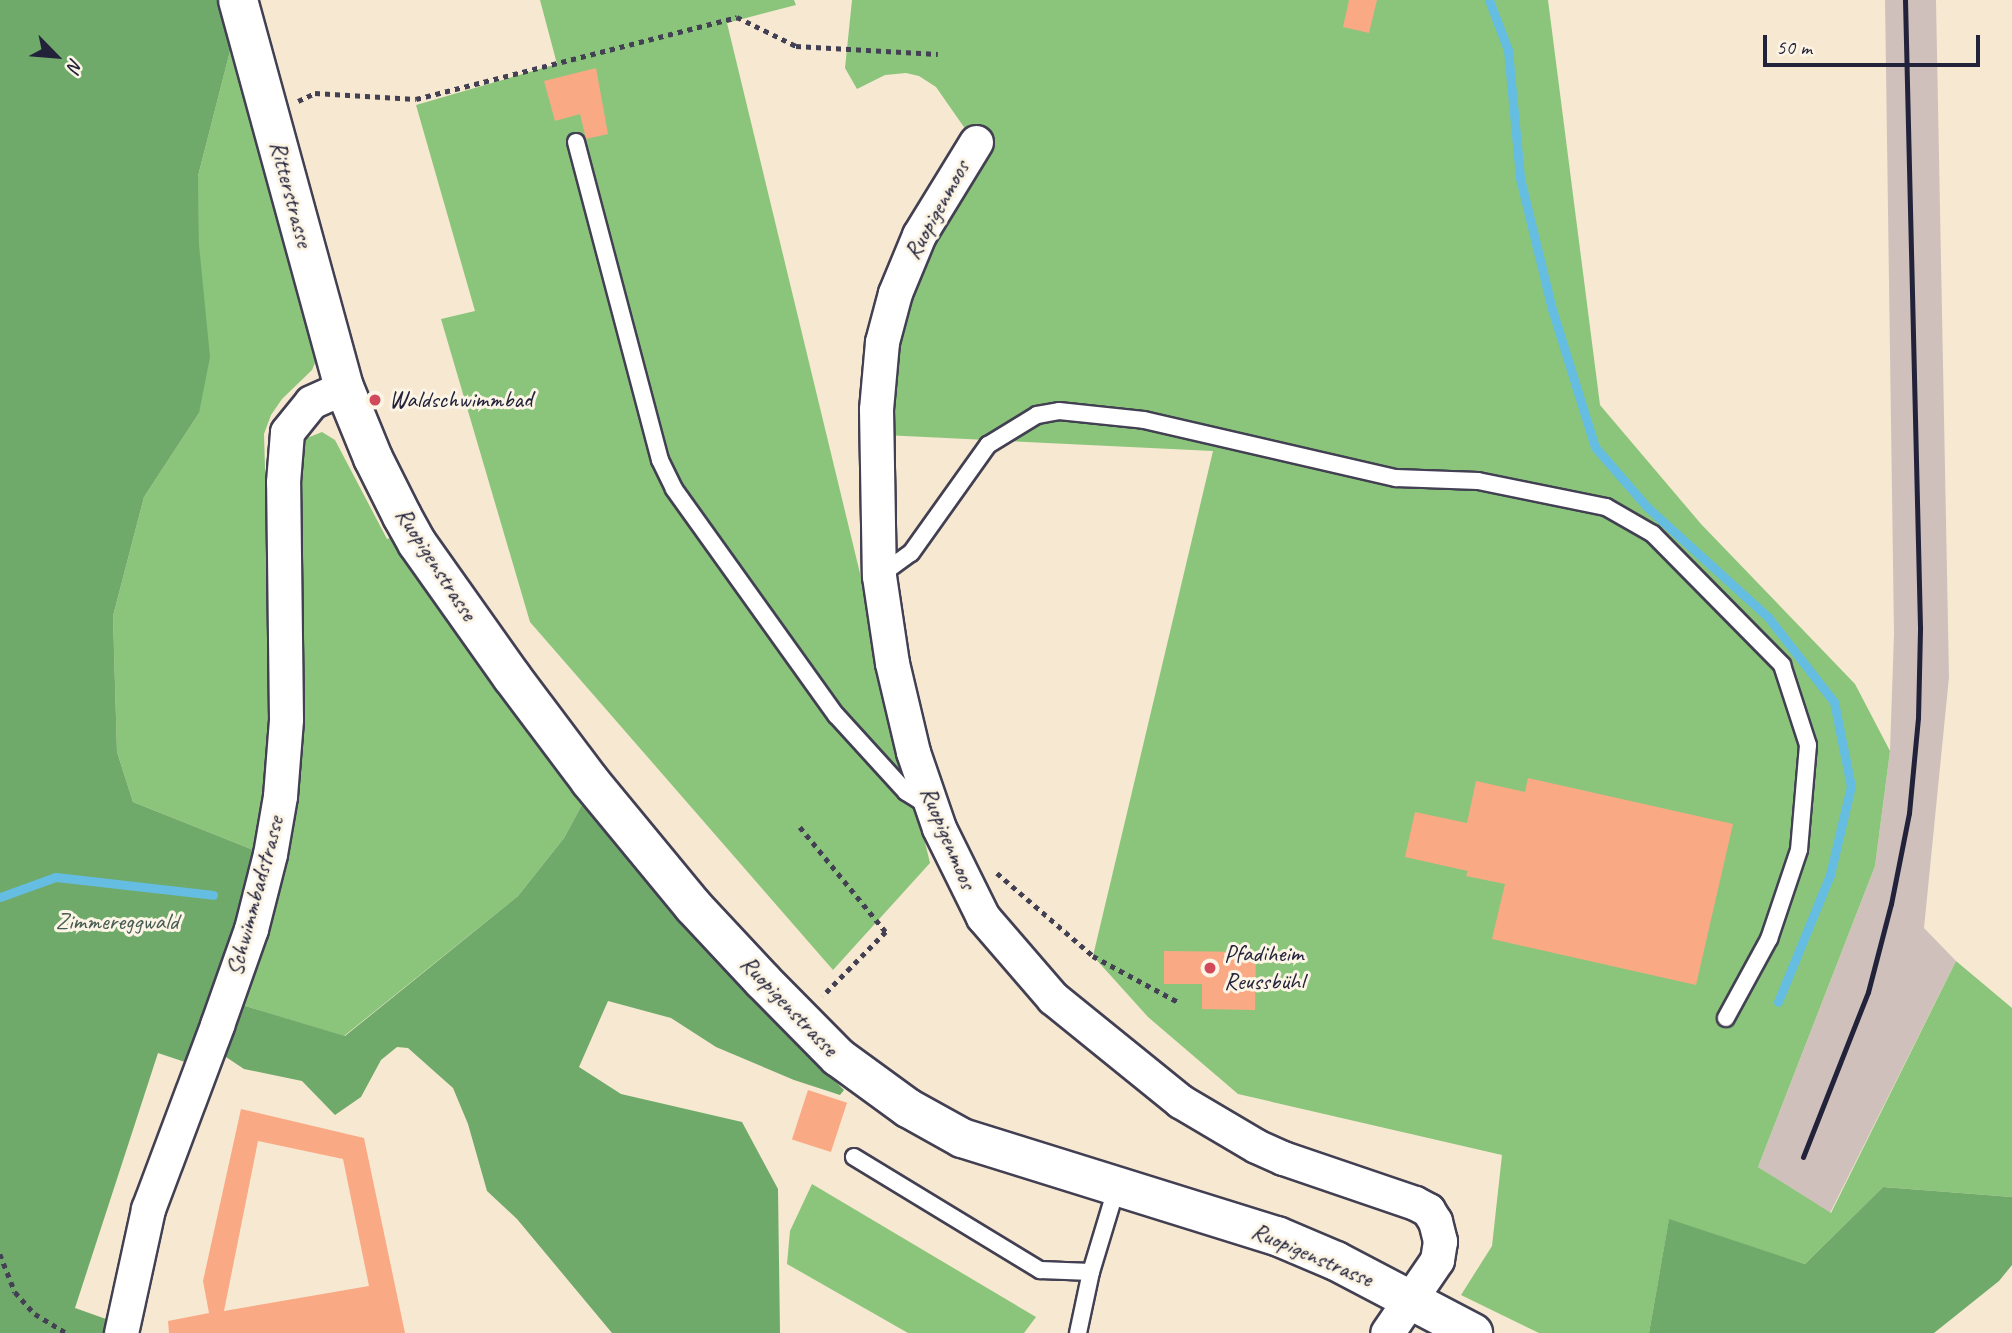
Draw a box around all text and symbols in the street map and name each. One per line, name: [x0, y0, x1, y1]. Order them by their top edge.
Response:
north arrow: [21, 21, 91, 91]
scale bar: [1767, 21, 1984, 65]
text: 50 m: [1776, 34, 1812, 60]
text: N: [62, 54, 88, 75]
street label: Ritterstrasse: [263, 138, 319, 250]
street label: Ruopigenmoos: [898, 155, 976, 265]
place label: Waldschwimmbad: [389, 386, 532, 414]
marker: Waldschwimmbad: [367, 392, 383, 408]
street label: Ruopigenstrasse: [389, 502, 483, 626]
street label: Ruopigenmoos: [913, 782, 983, 894]
street label: Schwimmbadstrasse: [220, 813, 290, 979]
park label: Zimmereggwald: [56, 908, 178, 936]
place label: Pfadiheim Reussbühl: [1224, 940, 1304, 996]
street label: Ruopigenstrasse: [734, 950, 844, 1062]
marker: Pfadiheim Reussbühl: [1202, 960, 1218, 976]
street label: Ruopigenstrasse: [1247, 1217, 1377, 1293]

